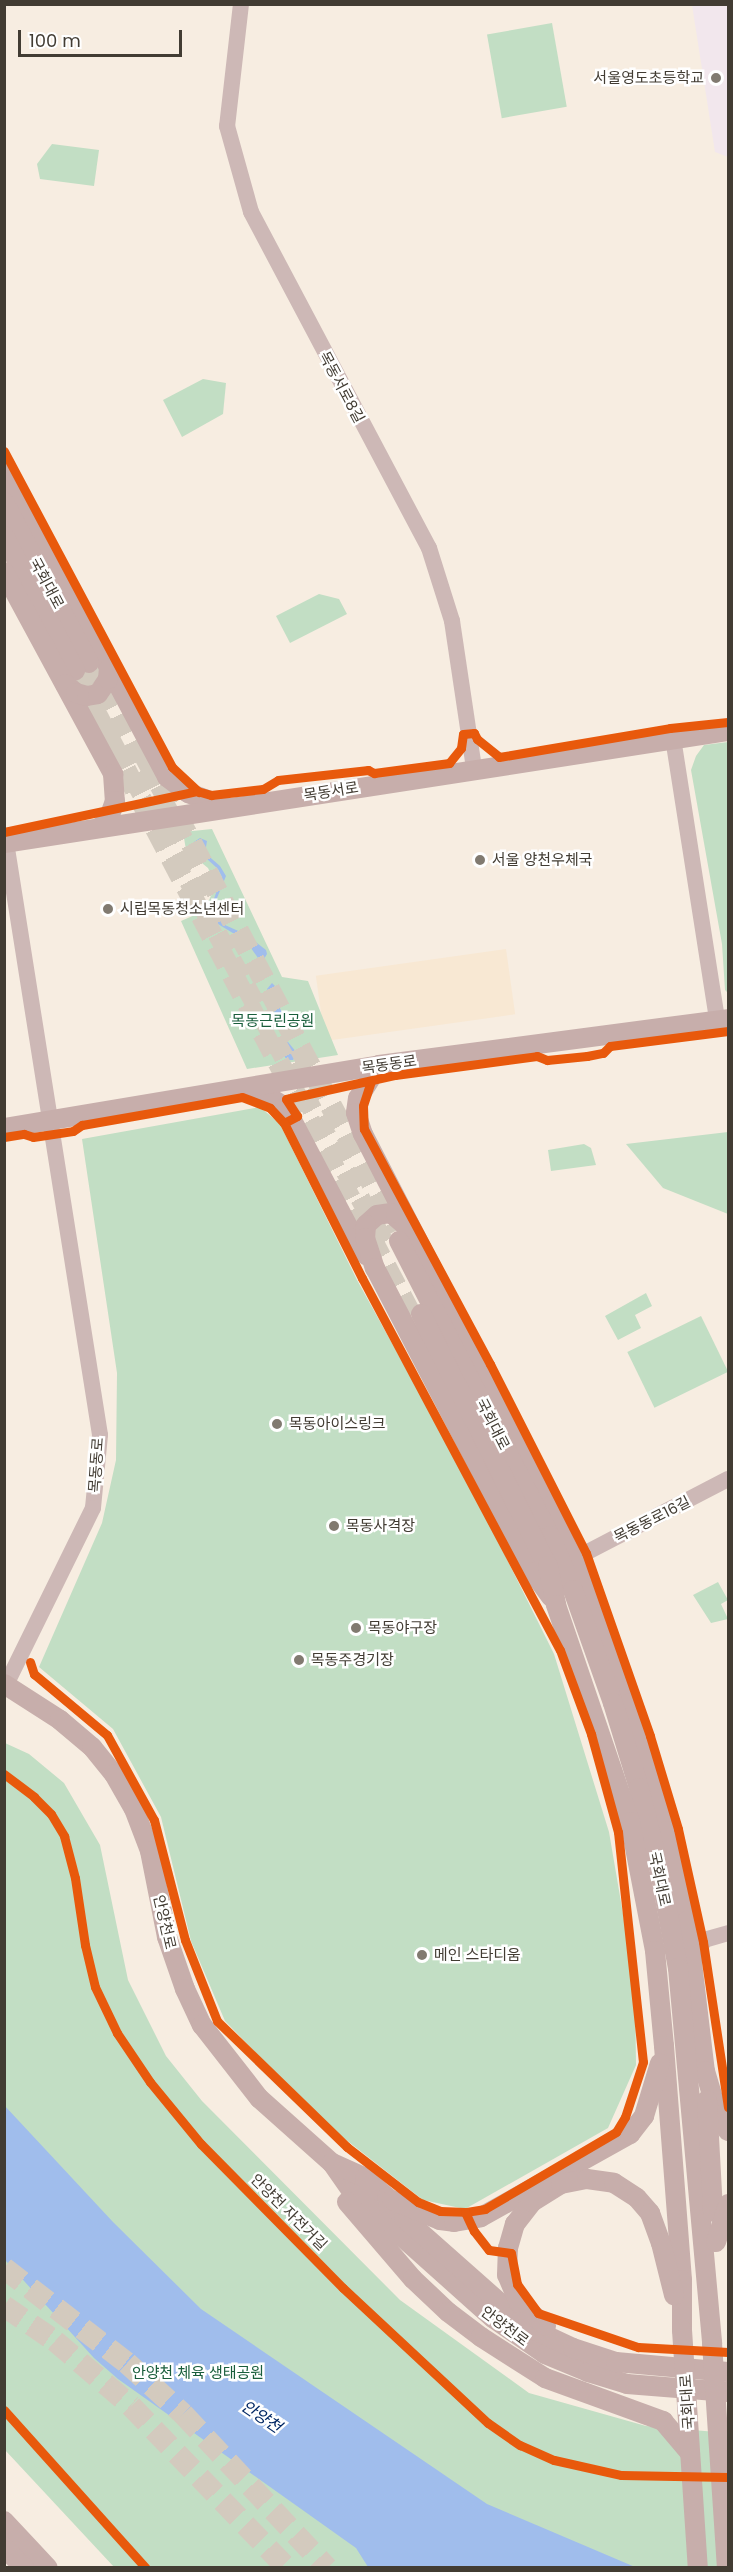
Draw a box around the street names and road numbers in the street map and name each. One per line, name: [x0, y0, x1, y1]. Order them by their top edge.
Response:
street label: 목동서로8길: [316, 348, 368, 426]
street label: 국회대로: [26, 554, 68, 612]
street label: 목동서로: [302, 778, 360, 804]
street label: 목동동로: [360, 1051, 418, 1077]
street label: 국회대로: [472, 1395, 514, 1453]
street label: 목동동로: [85, 1437, 107, 1493]
street label: 목동동로16길: [611, 1492, 693, 1546]
street label: 국회대로: [645, 1850, 675, 1908]
street label: 안양천로: [150, 1893, 180, 1951]
street label: 안양천 자전거길: [247, 2170, 331, 2254]
street label: 안양천로: [478, 2302, 532, 2350]
street label: 국회대로: [676, 2374, 698, 2430]

